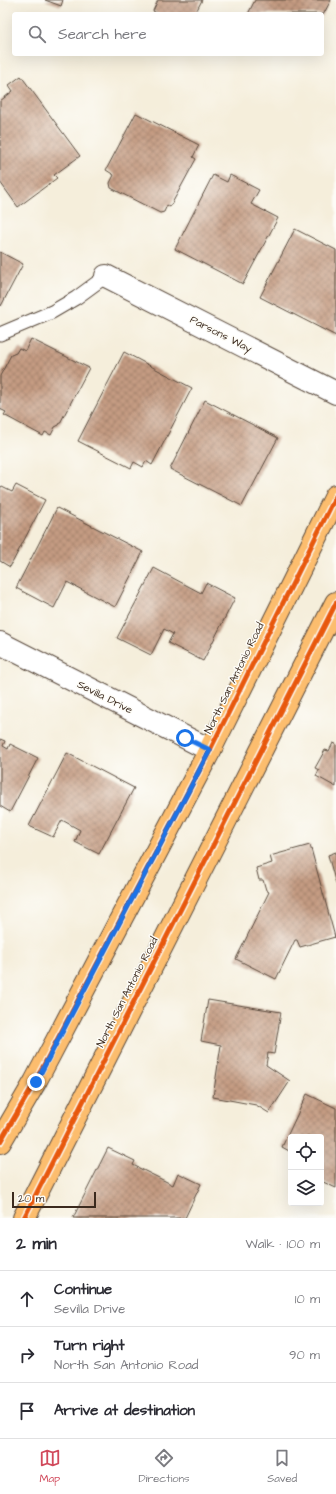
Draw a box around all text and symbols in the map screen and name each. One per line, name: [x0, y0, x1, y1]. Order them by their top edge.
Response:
search box: [12, 12, 324, 56]
icon: search: [26, 23, 48, 45]
text: Search here: [58, 24, 147, 45]
street label: Parsons Way: [187, 312, 255, 357]
street label: North San Antonio Road: [200, 619, 268, 736]
street label: Sevilla Drive: [75, 677, 135, 717]
route start: [176, 729, 194, 747]
street label: North San Antonio Road: [93, 934, 162, 1050]
route end: [27, 1073, 45, 1091]
map controls: [288, 1134, 324, 1206]
button: locate: [288, 1134, 324, 1170]
button: layers: [288, 1170, 324, 1206]
scale bar: [12, 1190, 96, 1209]
text: 20 m: [18, 1191, 44, 1206]
text: 2 min: [16, 1232, 57, 1256]
text: Walk · 100 m: [246, 1235, 320, 1253]
text: Continue: [54, 1279, 112, 1300]
icon: ahead: [16, 1288, 38, 1310]
text: 10 m: [295, 1290, 320, 1308]
text: Sevilla Drive: [54, 1300, 125, 1318]
text: Turn right: [54, 1335, 125, 1356]
icon: right: [16, 1344, 38, 1366]
text: 90 m: [289, 1346, 320, 1364]
text: North San Antonio Road: [54, 1356, 198, 1374]
icon: arrive: [16, 1400, 38, 1422]
text: Arrive at destination: [54, 1400, 195, 1421]
tab: Map: [39, 1447, 61, 1486]
tab: Directions: [138, 1447, 190, 1486]
tab: Saved: [267, 1447, 297, 1486]

